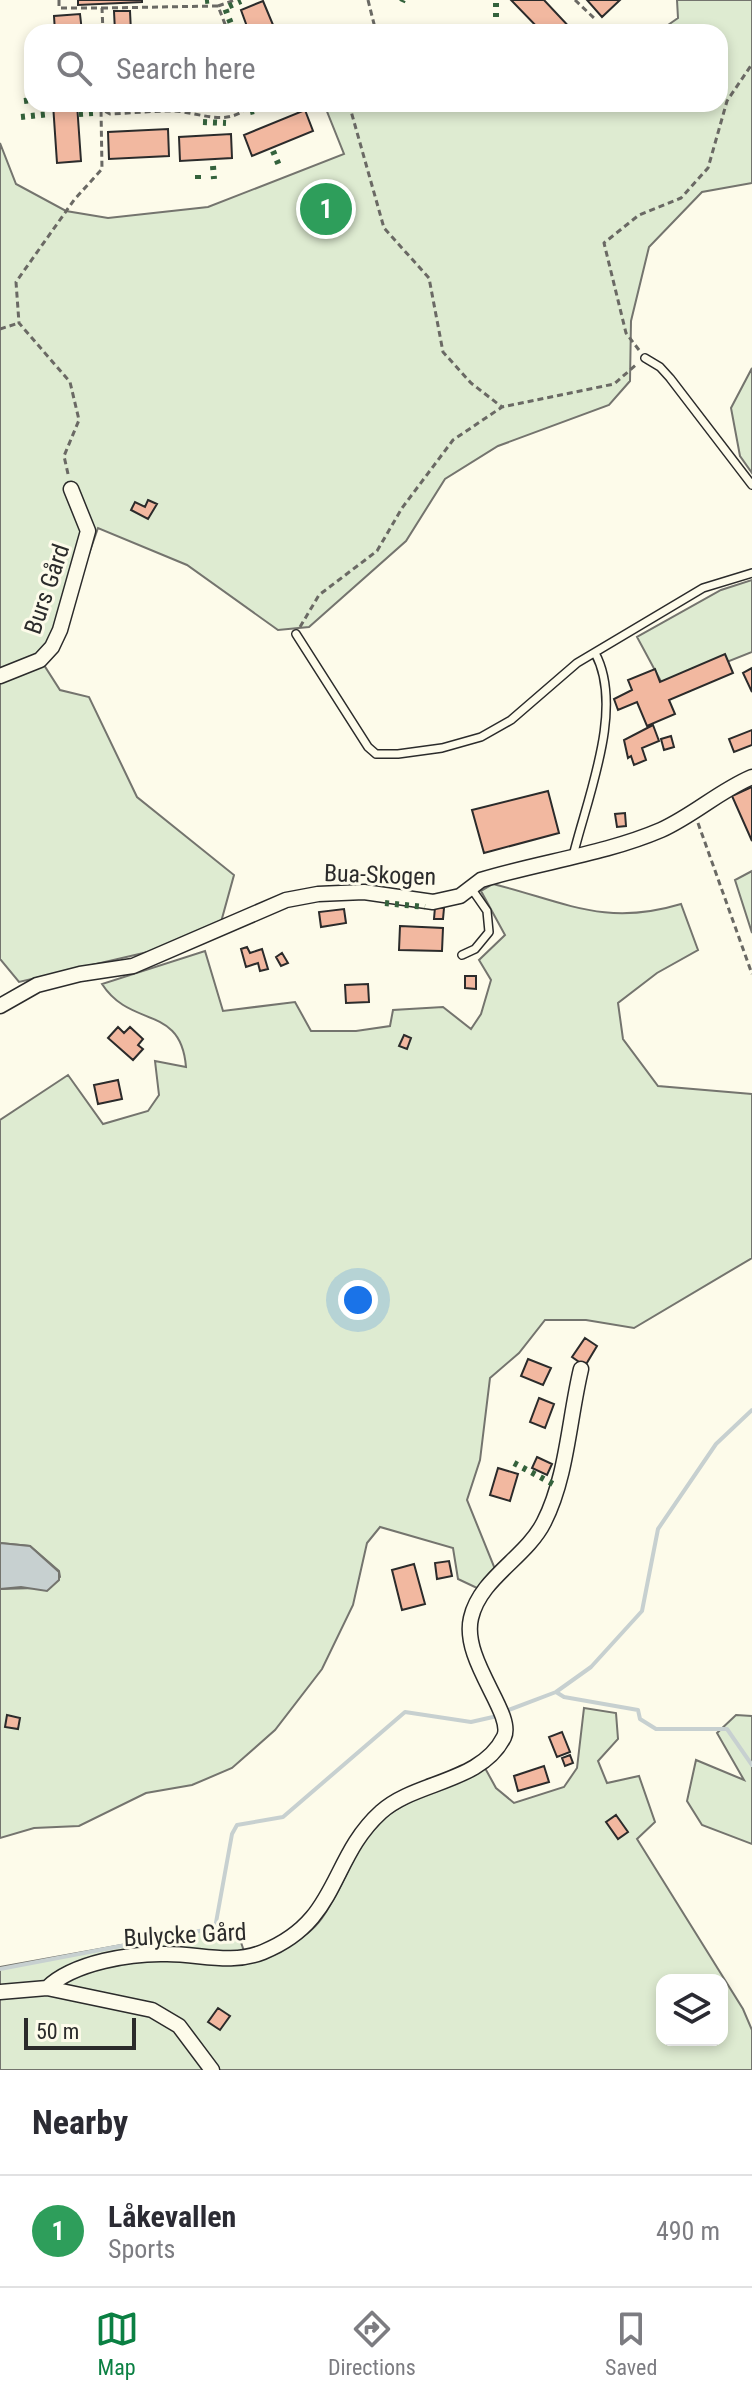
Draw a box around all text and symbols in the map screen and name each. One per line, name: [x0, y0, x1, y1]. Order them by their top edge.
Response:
search box: [24, 24, 728, 112]
icon: search: [52, 46, 96, 90]
text: Search here: [116, 51, 256, 86]
pin: 1: [300, 179, 352, 239]
street label: Burs Gård: [19, 540, 75, 638]
street label: Bua-Skogen: [323, 859, 437, 891]
your location: [338, 1280, 378, 1320]
street label: Bulycke Gård: [123, 1918, 247, 1952]
map controls: [656, 1974, 728, 2046]
button: layers: [656, 1974, 728, 2046]
scale bar: [24, 2014, 136, 2050]
text: 50 m: [36, 2019, 79, 2044]
text: Nearby: [32, 2102, 128, 2142]
text: Låkevallen: [108, 2199, 236, 2234]
text: 1: [51, 2216, 65, 2246]
text: 490 m: [656, 2216, 720, 2246]
text: Sports: [108, 2234, 175, 2264]
tab: Map: [95, 2307, 139, 2380]
tab: Directions: [328, 2307, 416, 2380]
tab: Saved: [605, 2307, 657, 2380]

